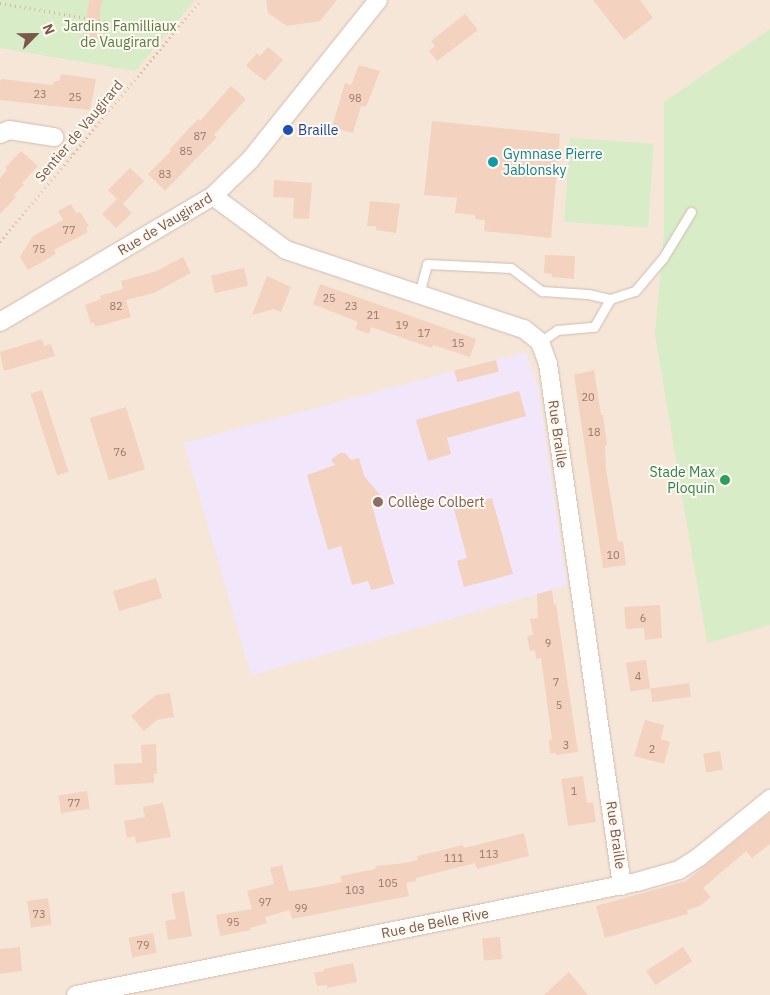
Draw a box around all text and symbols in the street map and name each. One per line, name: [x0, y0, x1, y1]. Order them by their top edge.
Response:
north arrow: [10, 10, 60, 60]
park label: Jardins Familliaux de Vaugirard: [63, 18, 177, 50]
text: N: [39, 21, 59, 37]
street label: Sentier de Vaugirard: [32, 77, 126, 185]
house number: 23: [33, 87, 47, 101]
house number: 25: [68, 90, 82, 104]
house number: 98: [348, 91, 362, 105]
place label: Braille: [298, 122, 338, 138]
marker: Braille: [282, 124, 294, 136]
house number: 87: [193, 129, 207, 143]
house number: 85: [179, 144, 193, 158]
place label: Gymnase Pierre Jablonsky: [503, 146, 603, 178]
marker: Gymnase Pierre Jablonsky: [487, 156, 499, 168]
house number: 83: [158, 167, 172, 181]
street label: Rue de Vaugirard: [115, 189, 215, 259]
house number: 77: [62, 223, 76, 237]
house number: 75: [32, 242, 46, 256]
house number: 25: [322, 291, 336, 305]
house number: 82: [109, 299, 123, 313]
house number: 23: [344, 299, 358, 313]
house number: 21: [366, 308, 380, 322]
house number: 19: [395, 318, 409, 332]
house number: 17: [417, 326, 431, 340]
house number: 15: [451, 336, 465, 350]
house number: 20: [581, 390, 595, 404]
street label: Rue Braille: [545, 399, 571, 469]
house number: 18: [587, 425, 601, 439]
house number: 76: [113, 445, 127, 459]
place label: Stade Max Ploquin: [649, 464, 715, 497]
marker: Stade Max Ploquin: [719, 474, 731, 486]
place label: Collège Colbert: [388, 494, 484, 510]
marker: Collège Colbert: [372, 496, 384, 508]
house number: 10: [606, 548, 620, 562]
house number: 6: [640, 611, 646, 625]
house number: 9: [545, 636, 551, 650]
house number: 4: [635, 669, 641, 683]
house number: 7: [553, 675, 559, 689]
house number: 5: [556, 698, 562, 712]
house number: 3: [563, 738, 569, 752]
house number: 2: [649, 742, 655, 756]
house number: 1: [571, 784, 577, 798]
house number: 77: [67, 796, 81, 810]
street label: Rue Braille: [603, 800, 629, 870]
house number: 113: [479, 847, 499, 861]
house number: 111: [444, 851, 464, 865]
house number: 105: [378, 876, 398, 890]
house number: 103: [345, 883, 365, 897]
house number: 97: [258, 895, 272, 909]
house number: 99: [294, 901, 308, 915]
street label: Rue de Belle Rive: [380, 904, 490, 942]
house number: 73: [32, 907, 46, 921]
house number: 95: [226, 915, 240, 929]
house number: 79: [136, 938, 150, 952]

